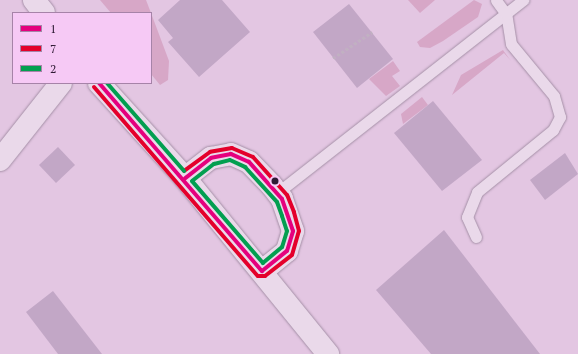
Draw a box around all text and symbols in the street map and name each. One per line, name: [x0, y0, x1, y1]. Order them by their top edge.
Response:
legend: [12, 12, 152, 84]
text: 1: [50, 21, 56, 36]
text: 7: [50, 41, 56, 56]
text: 2: [50, 61, 56, 76]
unlabelled marker: [270, 176, 280, 186]

